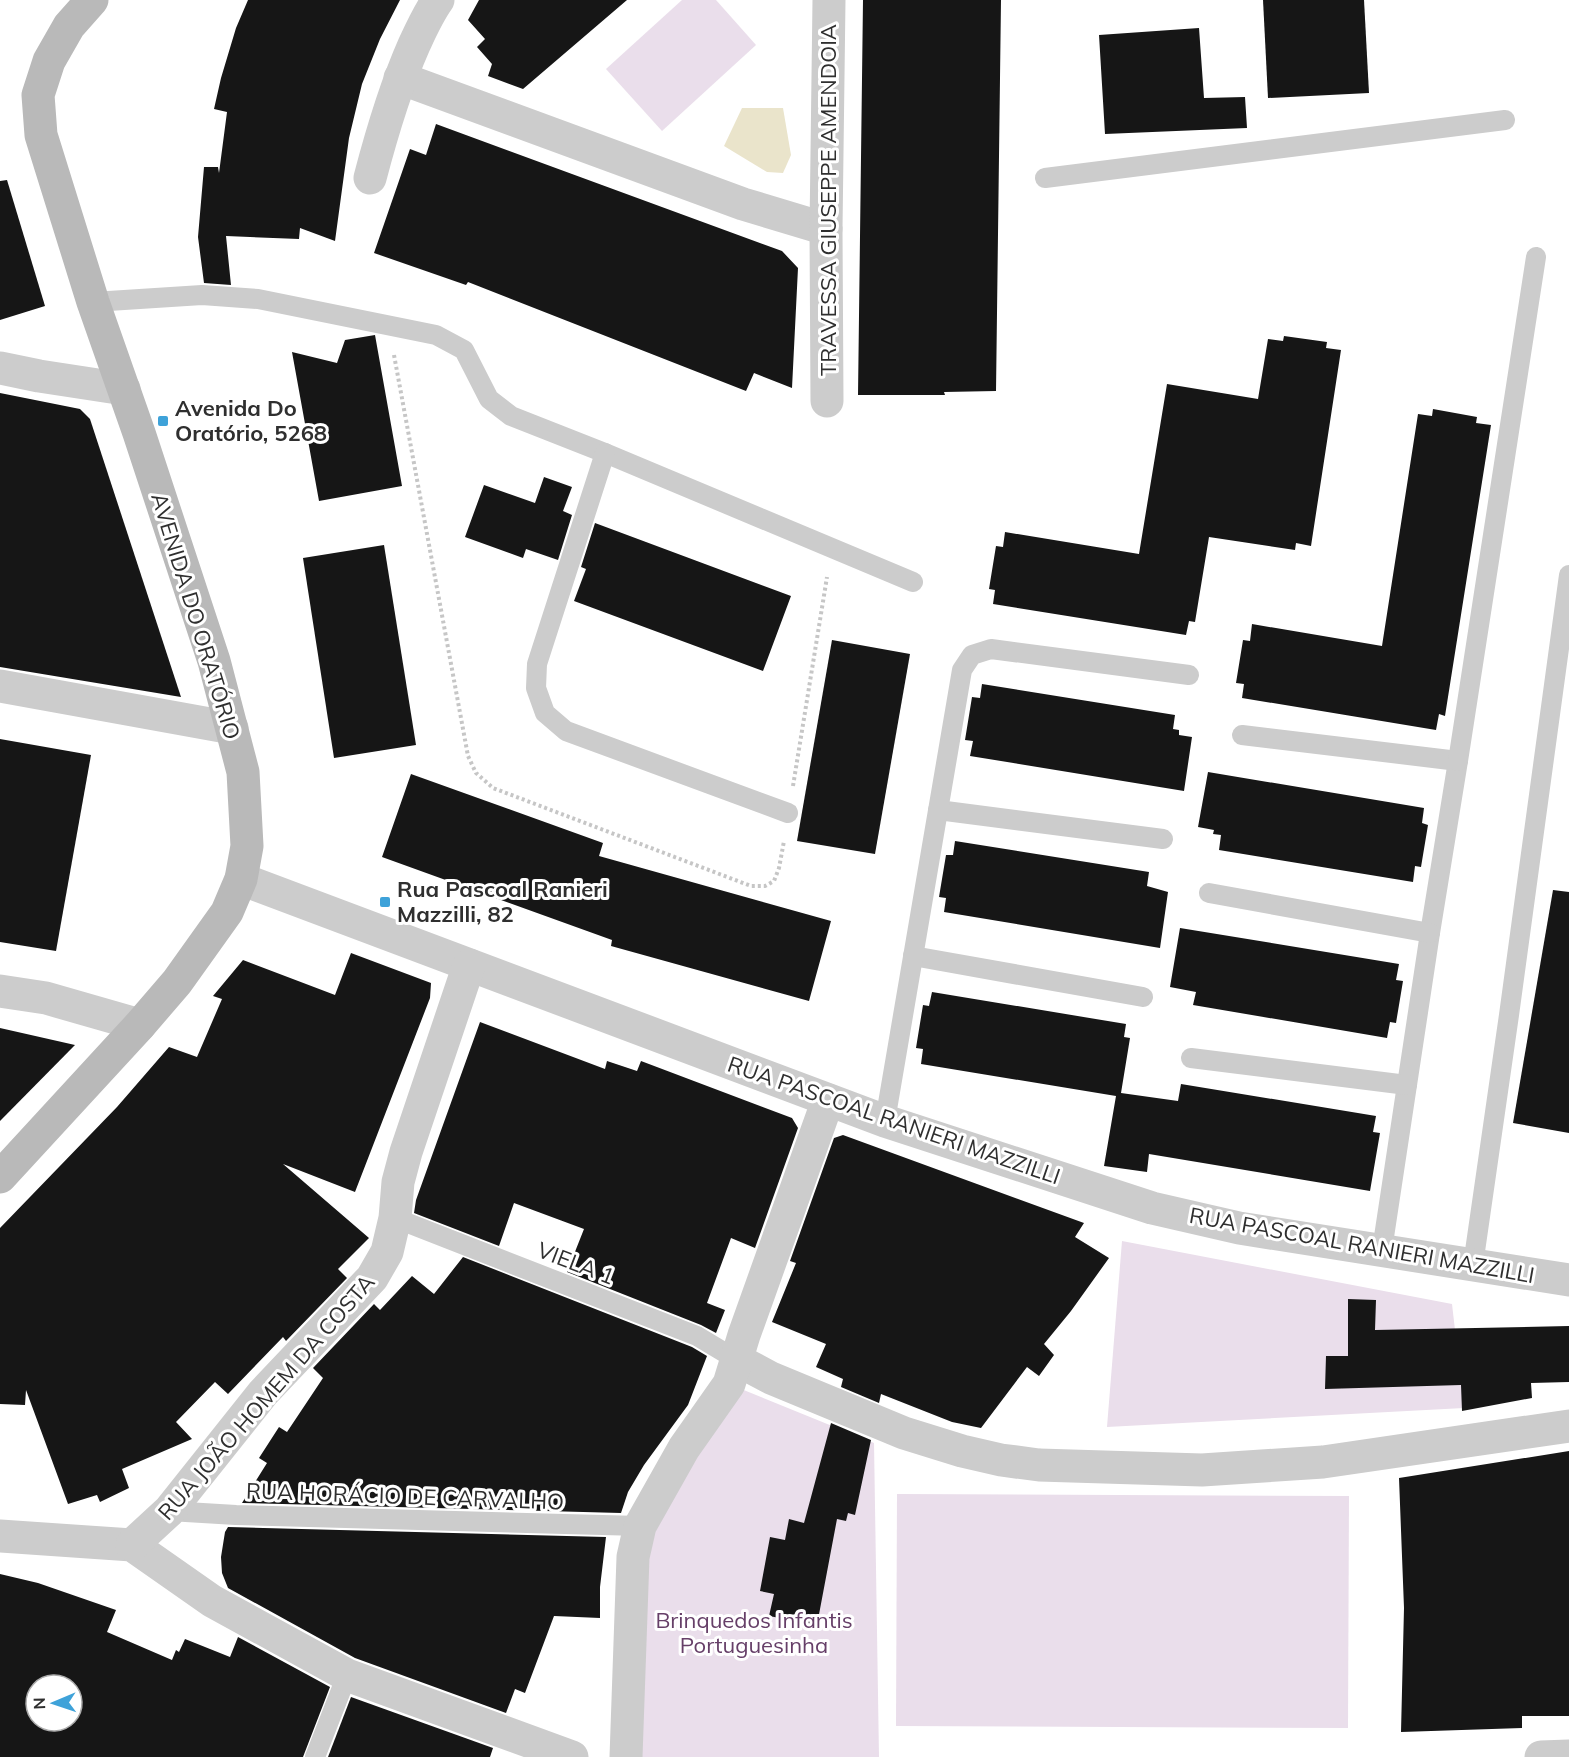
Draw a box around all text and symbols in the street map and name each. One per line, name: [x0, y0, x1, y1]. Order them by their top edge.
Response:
street label: TRAVESSA GIUSEPPE AMENDOIA: [814, 24, 842, 376]
place label: Avenida Do Oratório, 5268: [175, 394, 327, 447]
marker: Avenida Do Oratório, 5268: [156, 414, 170, 428]
street label: AVENIDA DO ORATÓRIO: [145, 489, 247, 743]
place label: Rua Pascoal Ranieri Mazzilli, 82: [397, 875, 608, 928]
marker: Rua Pascoal Ranieri Mazzilli, 82: [378, 895, 392, 909]
street label: RUA PASCOAL RANIERI MAZZILLI: [724, 1050, 1064, 1190]
street label: RUA PASCOAL RANIERI MAZZILLI: [1187, 1201, 1537, 1289]
street label: VIELA 1: [533, 1235, 619, 1291]
street label: RUA JOÃO HOMEM DA COSTA: [152, 1268, 380, 1526]
street label: RUA HORÁCIO DE CARVALHO: [245, 1476, 565, 1516]
park label: Brinquedos Infantis Portuguesinha: [655, 1606, 853, 1659]
north arrow: [24, 1673, 84, 1733]
text: N: [29, 1697, 49, 1710]

